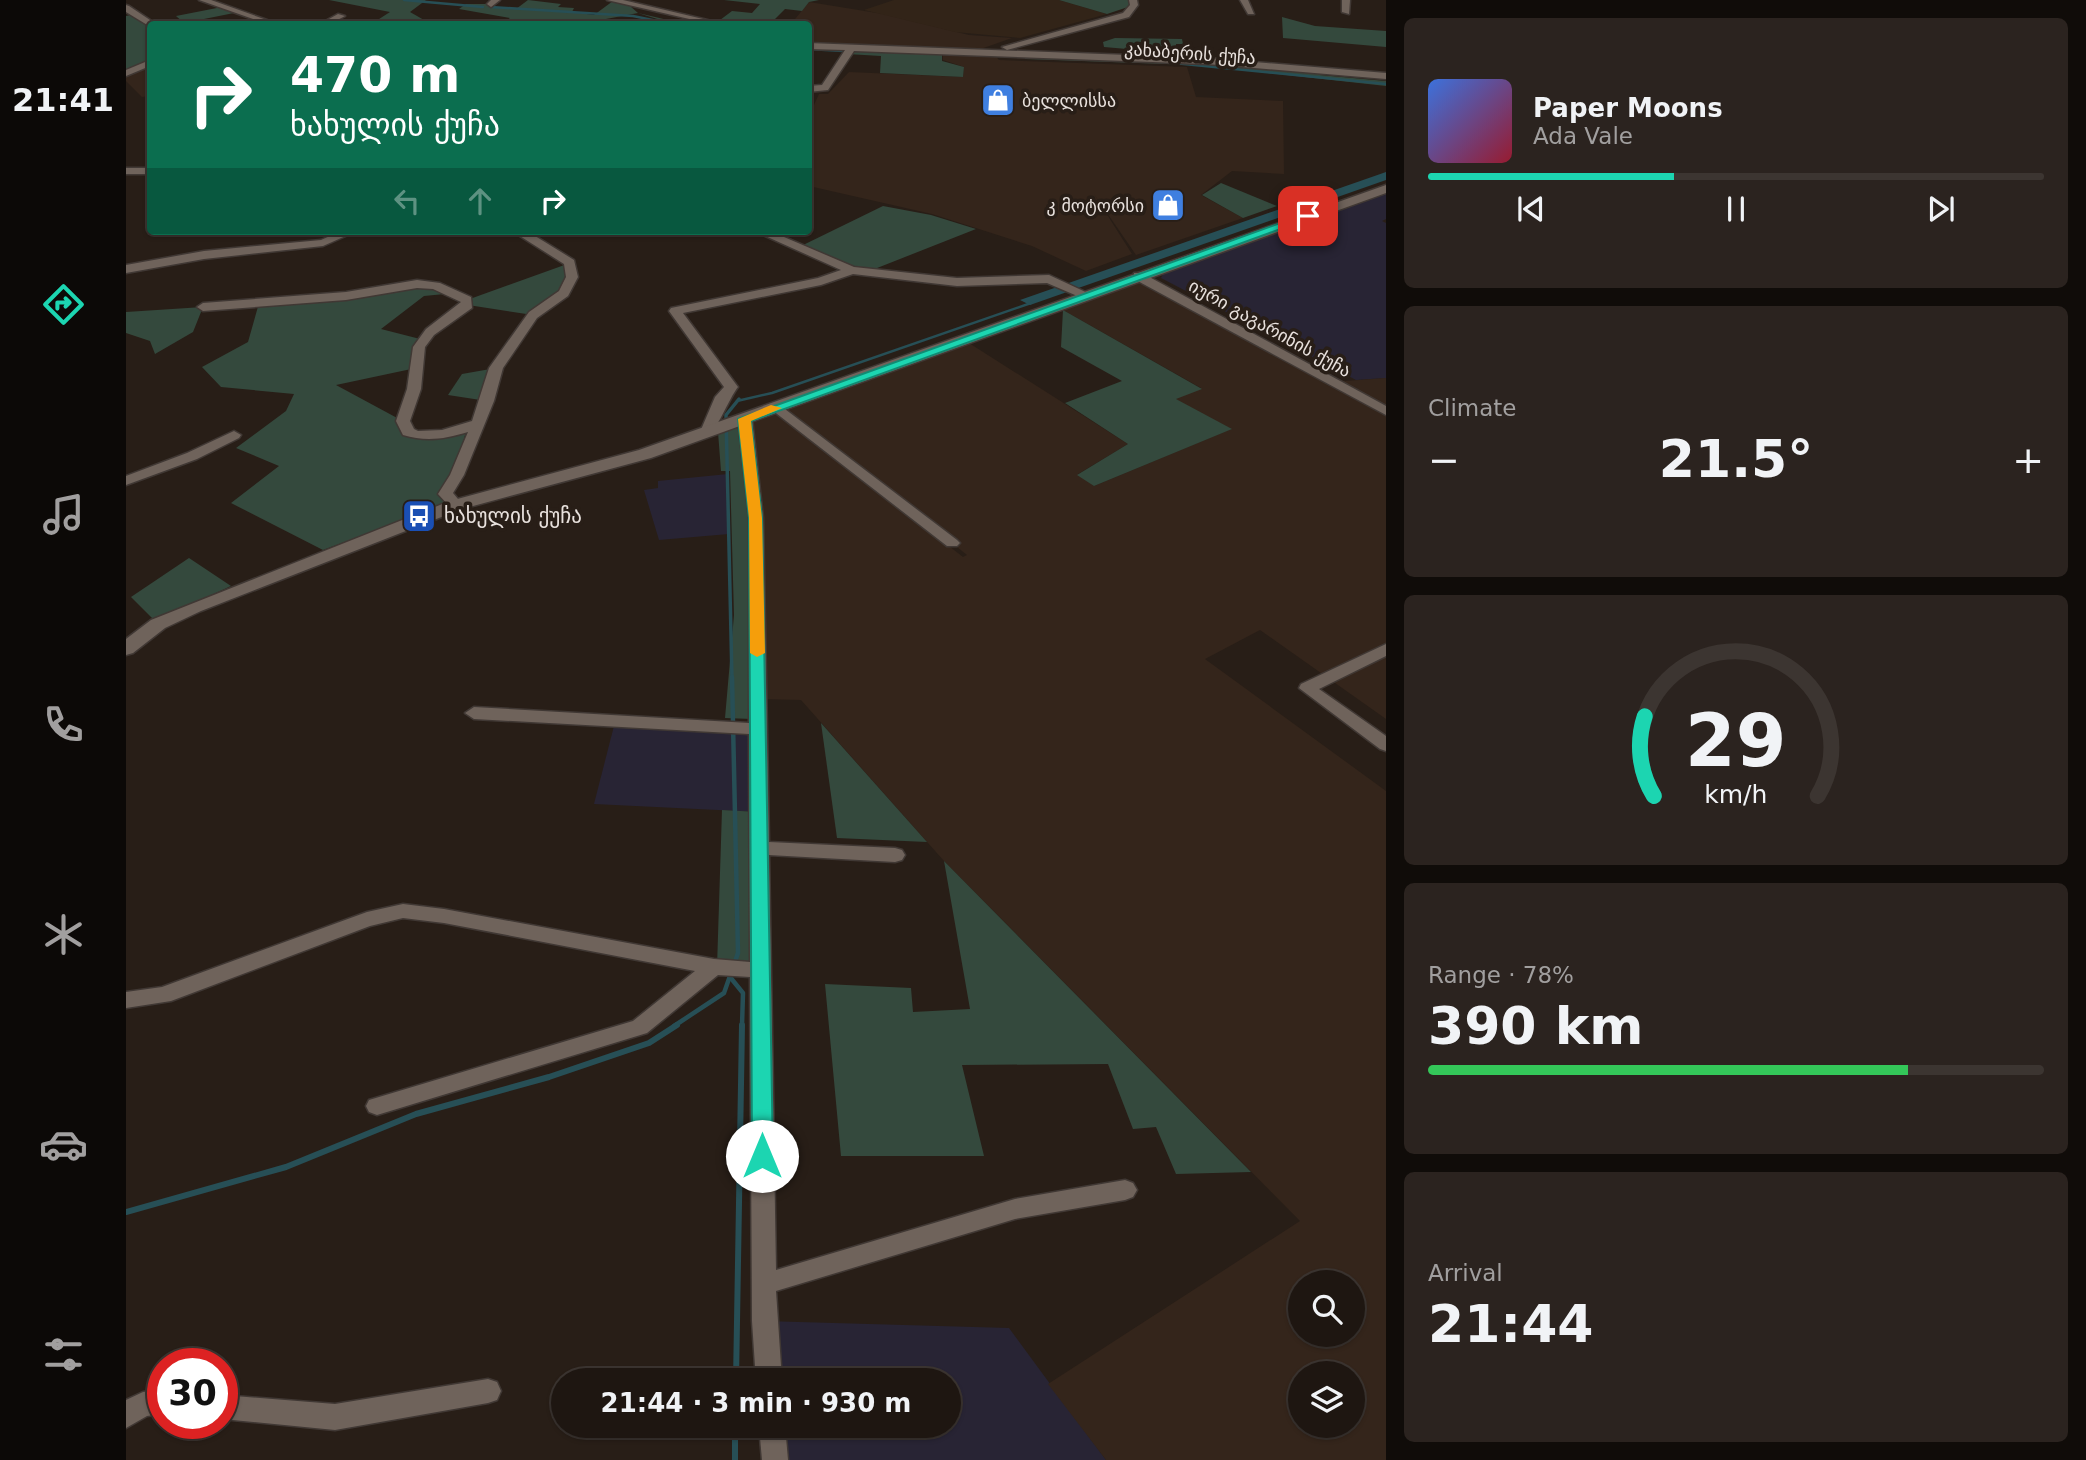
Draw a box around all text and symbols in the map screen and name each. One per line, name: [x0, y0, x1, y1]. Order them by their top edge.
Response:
street label: კახაბერის ქუჩა: [1124, 38, 1256, 68]
text: 470 m: [290, 47, 460, 104]
icon: right: [175, 49, 266, 140]
text: 21:41: [12, 81, 114, 119]
shop icon: ბელლისსა: [979, 81, 1017, 119]
place label: ბელლისსა: [1022, 90, 1116, 111]
text: Paper Moons: [1533, 93, 1723, 123]
text: ხახულის ქუჩა: [290, 106, 500, 144]
text: Ada Vale: [1533, 123, 1633, 149]
icon: left: [388, 182, 426, 220]
icon: ahead: [461, 182, 499, 220]
icon: right: [534, 182, 572, 220]
shop icon: კ მოტორსი: [1149, 186, 1187, 224]
pin: [1278, 186, 1338, 246]
icon: previous: [1512, 190, 1550, 228]
icon: pause: [1717, 190, 1755, 228]
icon: next: [1922, 190, 1960, 228]
place label: კ მოტორსი: [1047, 195, 1144, 216]
icon: arrive: [1289, 197, 1327, 235]
street label: იური გაგარინის ქუჩა: [1185, 275, 1355, 381]
icon: directions: [39, 280, 88, 329]
text: Climate: [1428, 395, 1517, 421]
text: 21.5°: [1659, 429, 1813, 489]
text: −: [1428, 438, 1460, 482]
text: +: [2012, 438, 2044, 482]
icon: music: [39, 490, 88, 539]
bus stop icon: ხახულის ქუჩა: [400, 497, 438, 535]
place label: ხახულის ქუჩა: [444, 504, 582, 528]
text: 29: [1685, 698, 1787, 783]
icon: phone: [39, 700, 88, 749]
text: km/h: [1704, 780, 1768, 809]
icon: climate: [39, 910, 88, 959]
text: Range · 78%: [1428, 962, 1574, 988]
text: 390 km: [1428, 996, 1643, 1056]
position arrow: [725, 1119, 799, 1193]
icon: car: [39, 1120, 88, 1169]
text: Arrival: [1428, 1260, 1503, 1286]
map controls: [1288, 1270, 1365, 1438]
button: search: [1288, 1270, 1365, 1347]
text: 21:44: [1428, 1294, 1594, 1354]
icon: filters: [39, 1330, 88, 1379]
speed limit sign: 30: [147, 1348, 238, 1439]
button: layers: [1288, 1361, 1365, 1438]
text: 21:44 · 3 min · 930 m: [601, 1388, 911, 1418]

